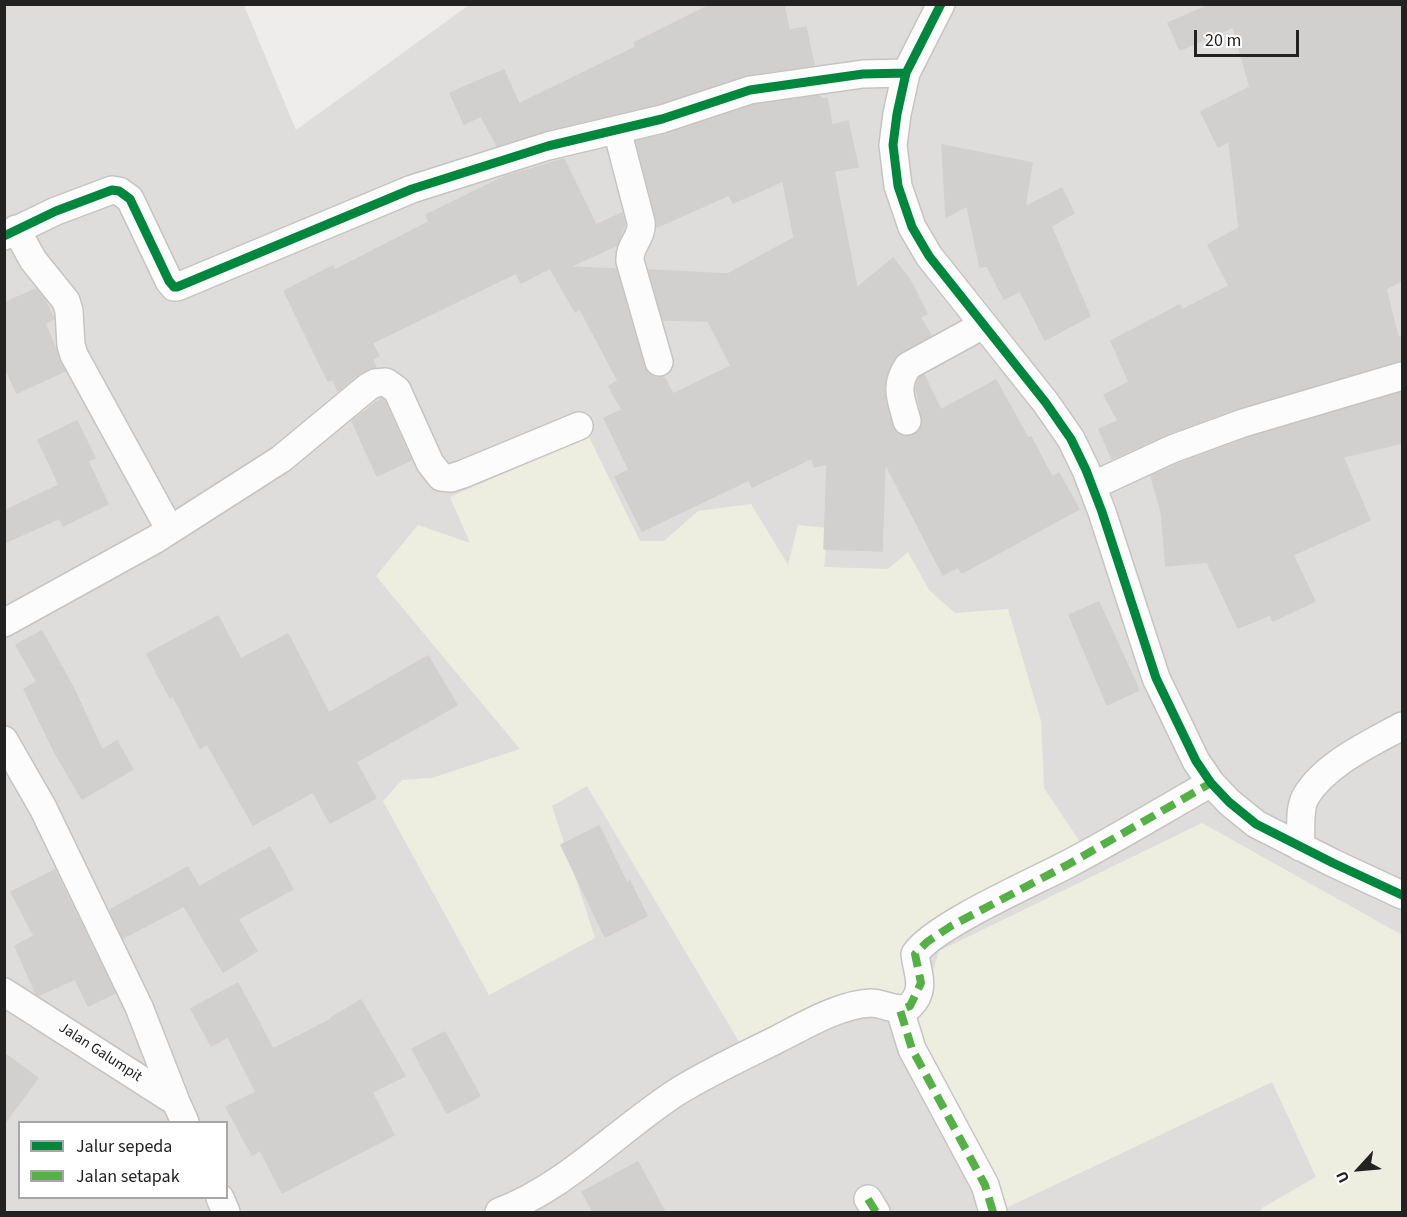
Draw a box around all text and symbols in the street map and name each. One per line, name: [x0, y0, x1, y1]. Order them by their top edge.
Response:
scale bar: [1197, 18, 1302, 56]
text: 20 m: [1205, 28, 1241, 53]
street label: Jalan Galumpit: [55, 1019, 145, 1087]
legend: [18, 1121, 228, 1199]
text: Jalur sepeda: [76, 1134, 172, 1159]
north arrow: [1329, 1139, 1389, 1199]
text: Jalan setapak: [76, 1164, 180, 1189]
text: U: [1331, 1167, 1355, 1187]

